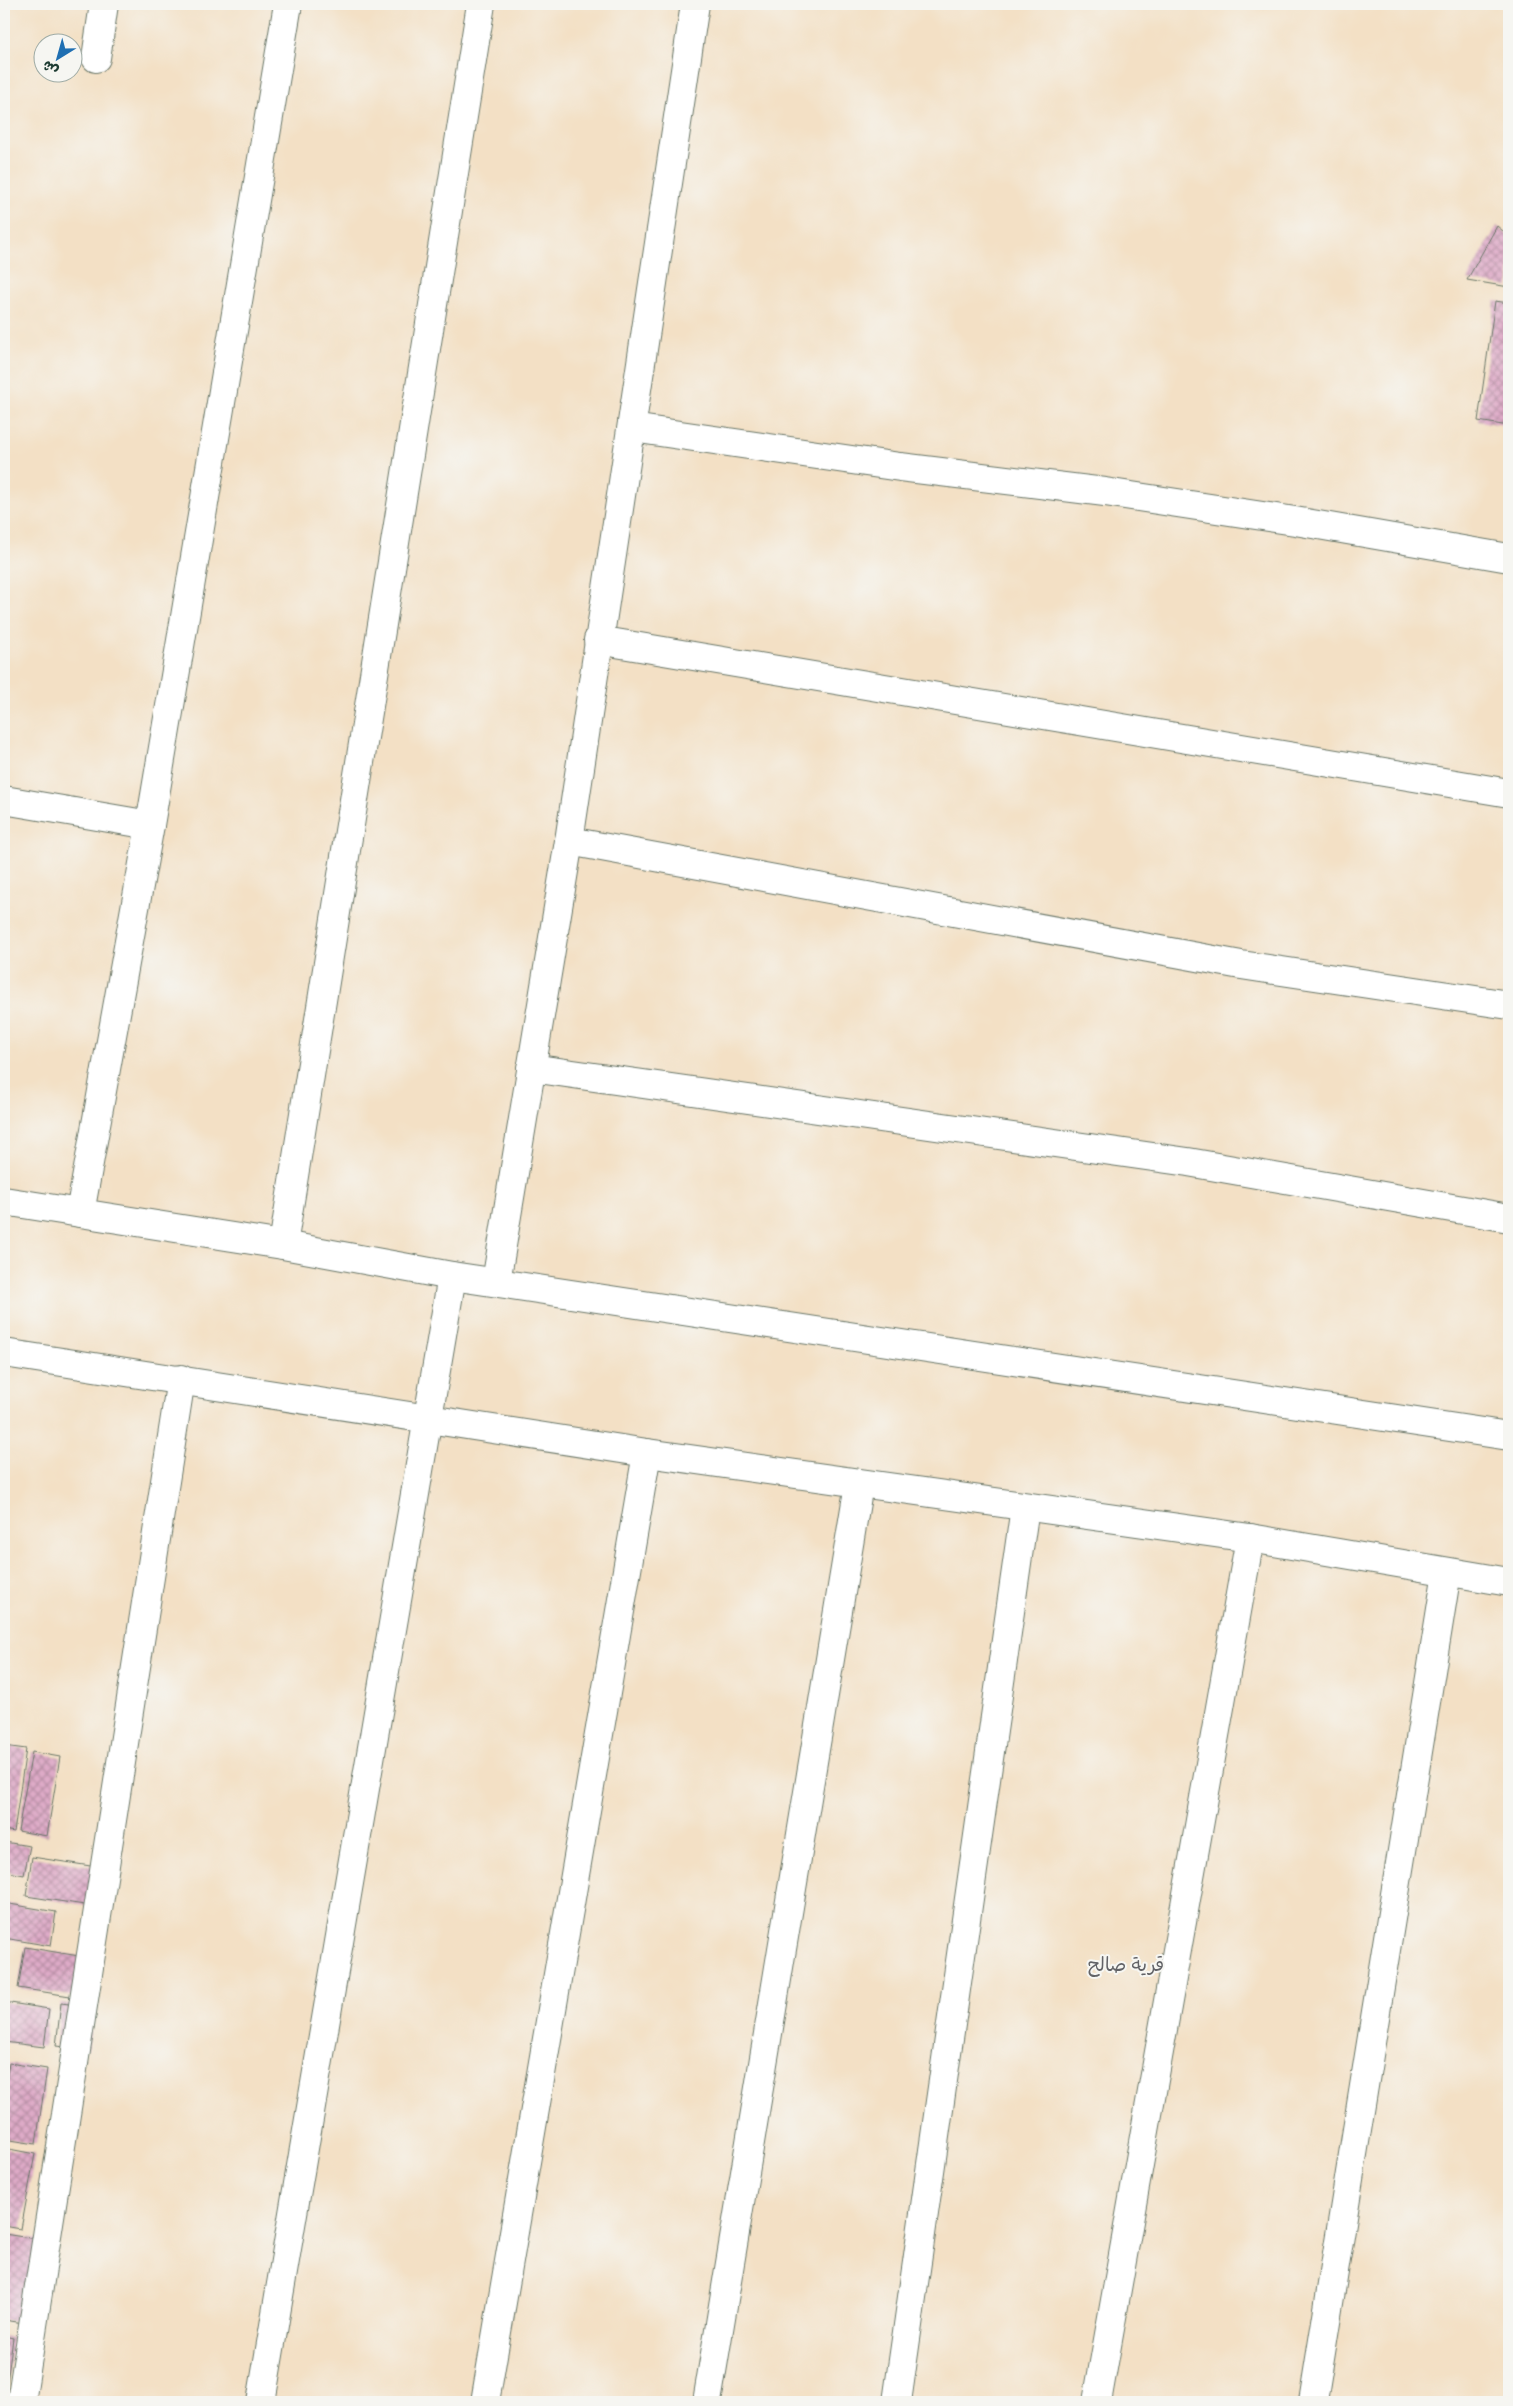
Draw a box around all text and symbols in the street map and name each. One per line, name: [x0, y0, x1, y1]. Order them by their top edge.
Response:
north arrow: [32, 32, 82, 82]
text: ش: [39, 56, 62, 79]
district label: قرية صالح: [1088, 1953, 1164, 1978]

